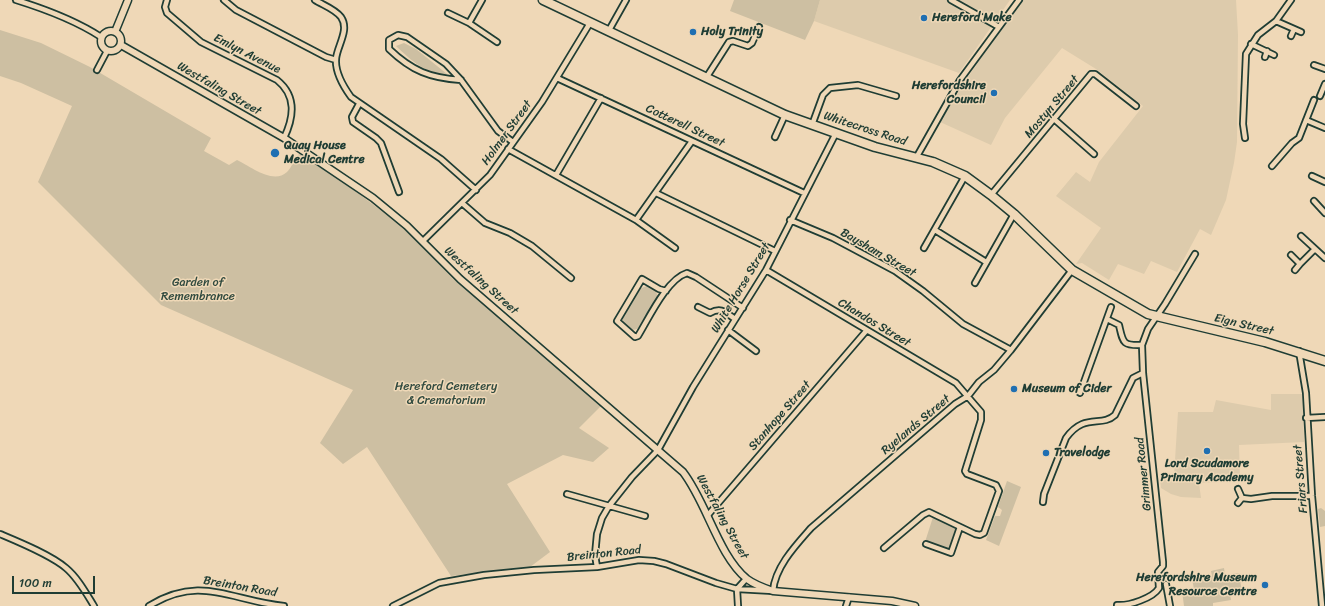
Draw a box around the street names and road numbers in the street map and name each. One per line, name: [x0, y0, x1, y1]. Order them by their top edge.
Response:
street label: Emlyn Avenue: [211, 31, 283, 77]
street label: Westfaling Street: [174, 59, 264, 119]
street label: Mostyn Street: [1022, 73, 1082, 141]
street label: Holmer Street: [479, 98, 535, 168]
street label: Cotterell Street: [643, 101, 727, 151]
street label: Whitecross Road: [822, 109, 908, 149]
street label: Baysham Street: [838, 226, 918, 280]
street label: White Horse Street: [708, 240, 774, 336]
street label: Westfaling Street: [441, 244, 521, 318]
street label: Chandos Street: [835, 296, 913, 350]
street label: Eign Street: [1213, 311, 1275, 339]
street label: Stanhope Street: [746, 378, 814, 454]
street label: Ryelands Street: [879, 392, 953, 458]
street label: Grimmer Road: [1133, 436, 1155, 512]
street label: Friars Street: [1291, 444, 1311, 514]
street label: Westfaling Street: [693, 472, 751, 562]
street label: Breinton Road: [566, 543, 642, 565]
street label: Breinton Road: [202, 573, 278, 601]

